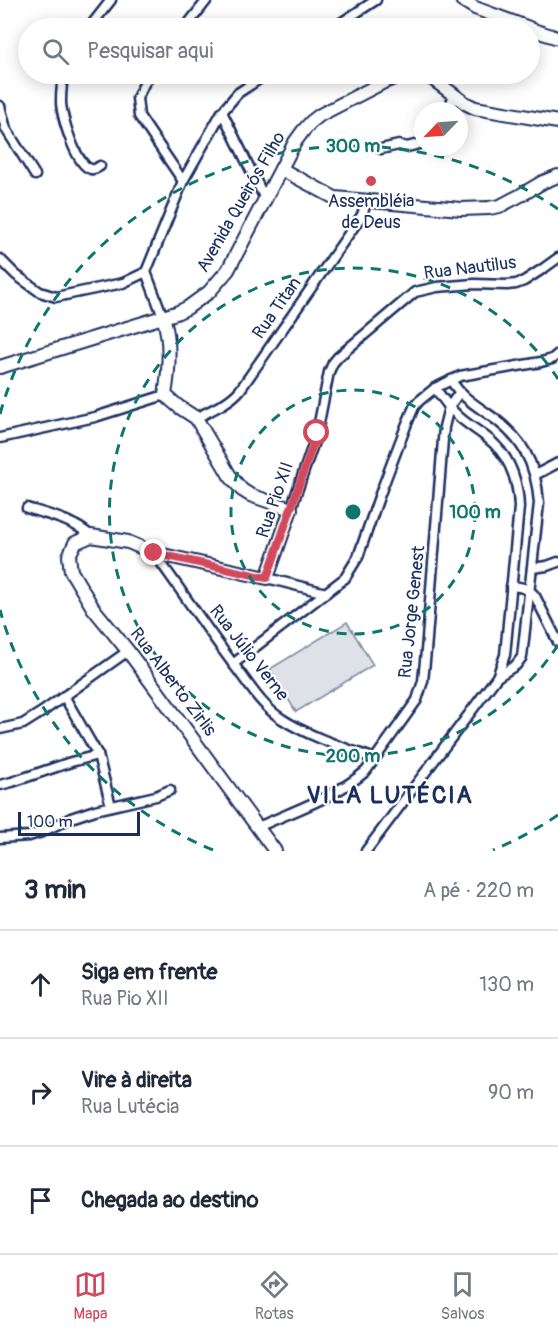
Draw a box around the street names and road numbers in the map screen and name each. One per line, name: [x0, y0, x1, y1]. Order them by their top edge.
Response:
street label: Avenida Queirós Filho: [191, 127, 291, 276]
street label: Rua Nautilus: [423, 251, 517, 285]
street label: Rua Titan: [247, 273, 307, 343]
street label: Rua Pio XII: [251, 459, 299, 541]
street label: Rua Jorge Genest: [394, 544, 430, 679]
street label: Rua Júlio Verne: [204, 600, 294, 706]
street label: Rua Alberto Zirlis: [125, 623, 221, 741]

